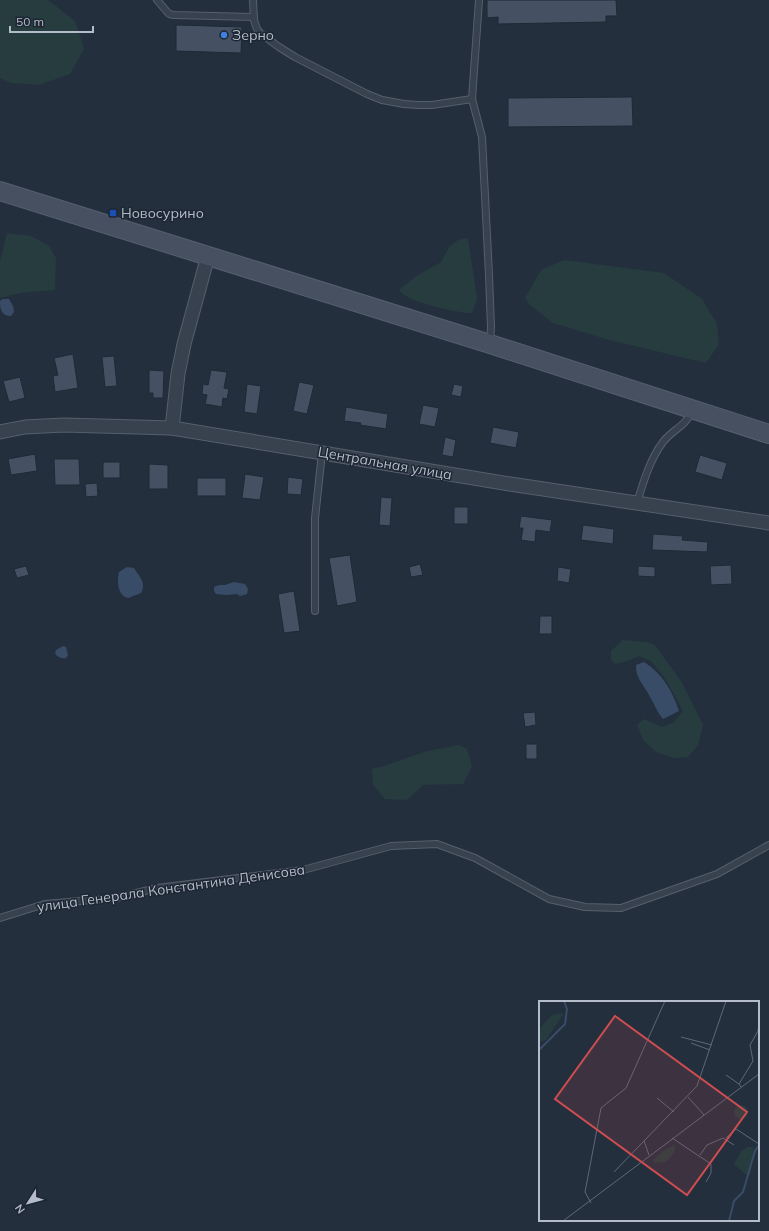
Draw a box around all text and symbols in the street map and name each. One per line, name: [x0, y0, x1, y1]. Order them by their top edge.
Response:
scale bar: [10, 8, 93, 34]
text: 50 m: [16, 14, 44, 29]
place label: Зерно: [232, 26, 274, 44]
marker: Зерно: [219, 30, 229, 40]
place label: Новосурино: [121, 204, 204, 222]
marker: Новосурино: [108, 208, 118, 218]
street label: Центральная улица: [317, 442, 453, 484]
street label: улица Генерала Константина Денисова: [36, 860, 306, 916]
inset map: [539, 1001, 759, 1221]
north arrow: [8, 1183, 48, 1223]
text: N: [12, 1201, 28, 1216]

